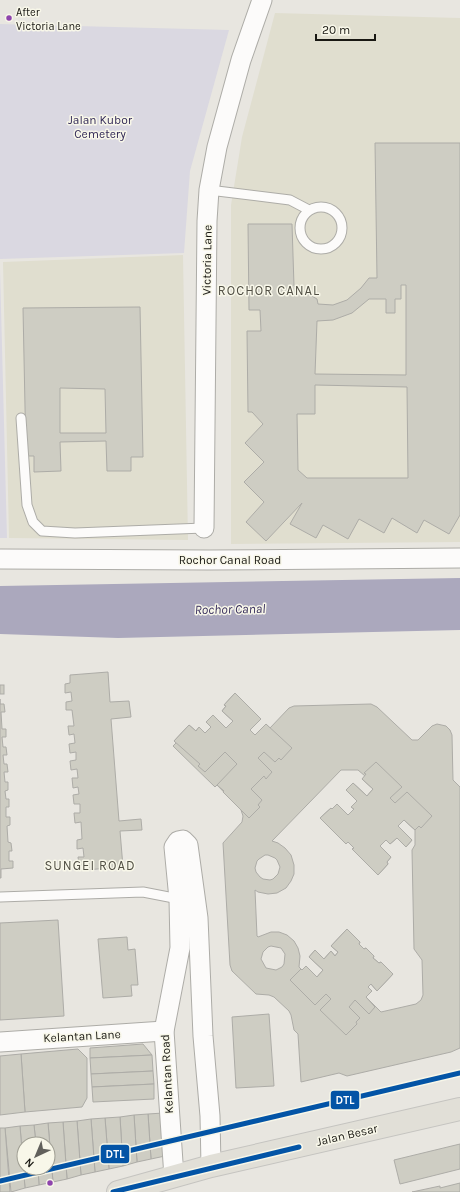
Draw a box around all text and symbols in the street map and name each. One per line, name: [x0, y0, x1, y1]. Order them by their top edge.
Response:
place label: After Victoria Lane: [16, 6, 81, 33]
marker: After Victoria Lane: [4, 13, 14, 23]
scale bar: [316, 16, 375, 42]
text: 20 m: [322, 23, 350, 37]
park label: Jalan Kubor Cemetery: [68, 113, 133, 141]
street label: Victoria Lane: [199, 225, 215, 295]
district label: ROCHOR CANAL: [218, 283, 320, 298]
street label: Rochor Canal Road: [179, 553, 281, 567]
water label: Rochor Canal: [194, 601, 266, 617]
district label: SUNGEI ROAD: [44, 858, 136, 873]
street label: Kelantan Lane: [43, 1027, 121, 1045]
street label: Kelantan Road: [158, 1034, 176, 1114]
line badge: DTL: [330, 1090, 360, 1110]
text: DTL: [336, 1094, 355, 1107]
street label: Jalan Besar: [315, 1121, 380, 1149]
north arrow: [16, 1136, 56, 1176]
line badge: DTL: [100, 1144, 130, 1164]
text: DTL: [106, 1148, 125, 1161]
text: N: [22, 1155, 37, 1170]
unlabelled marker: [45, 1178, 55, 1188]

